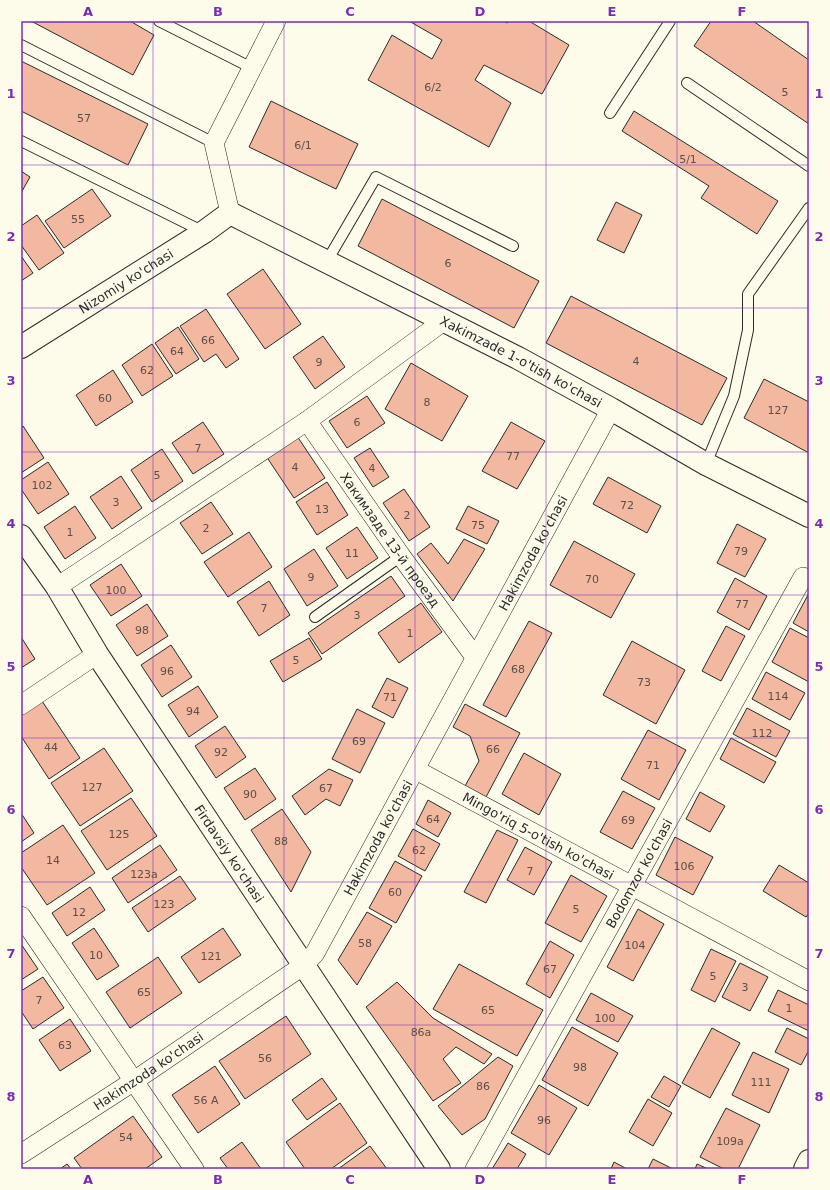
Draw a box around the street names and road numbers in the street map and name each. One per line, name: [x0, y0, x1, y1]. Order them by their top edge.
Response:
street label: Nizomiy ko'chasi: [76, 246, 176, 317]
street label: Xakimzade 1-o'tish ko'chasi: [437, 313, 604, 411]
street label: Хакимзаде 13-й проезд: [337, 470, 443, 610]
street label: Hakimzoda ko'chasi: [496, 493, 571, 614]
street label: Hakimzoda ko'chasi: [341, 778, 416, 898]
street label: Mingo'riq 5-o'tish ko'chasi: [460, 790, 616, 883]
street label: Firdavsiy ko'chasi: [191, 802, 267, 905]
street label: Bodomzor ko'chasi: [603, 816, 675, 931]
street label: Hakimzoda ko'chasi: [91, 1029, 206, 1113]

